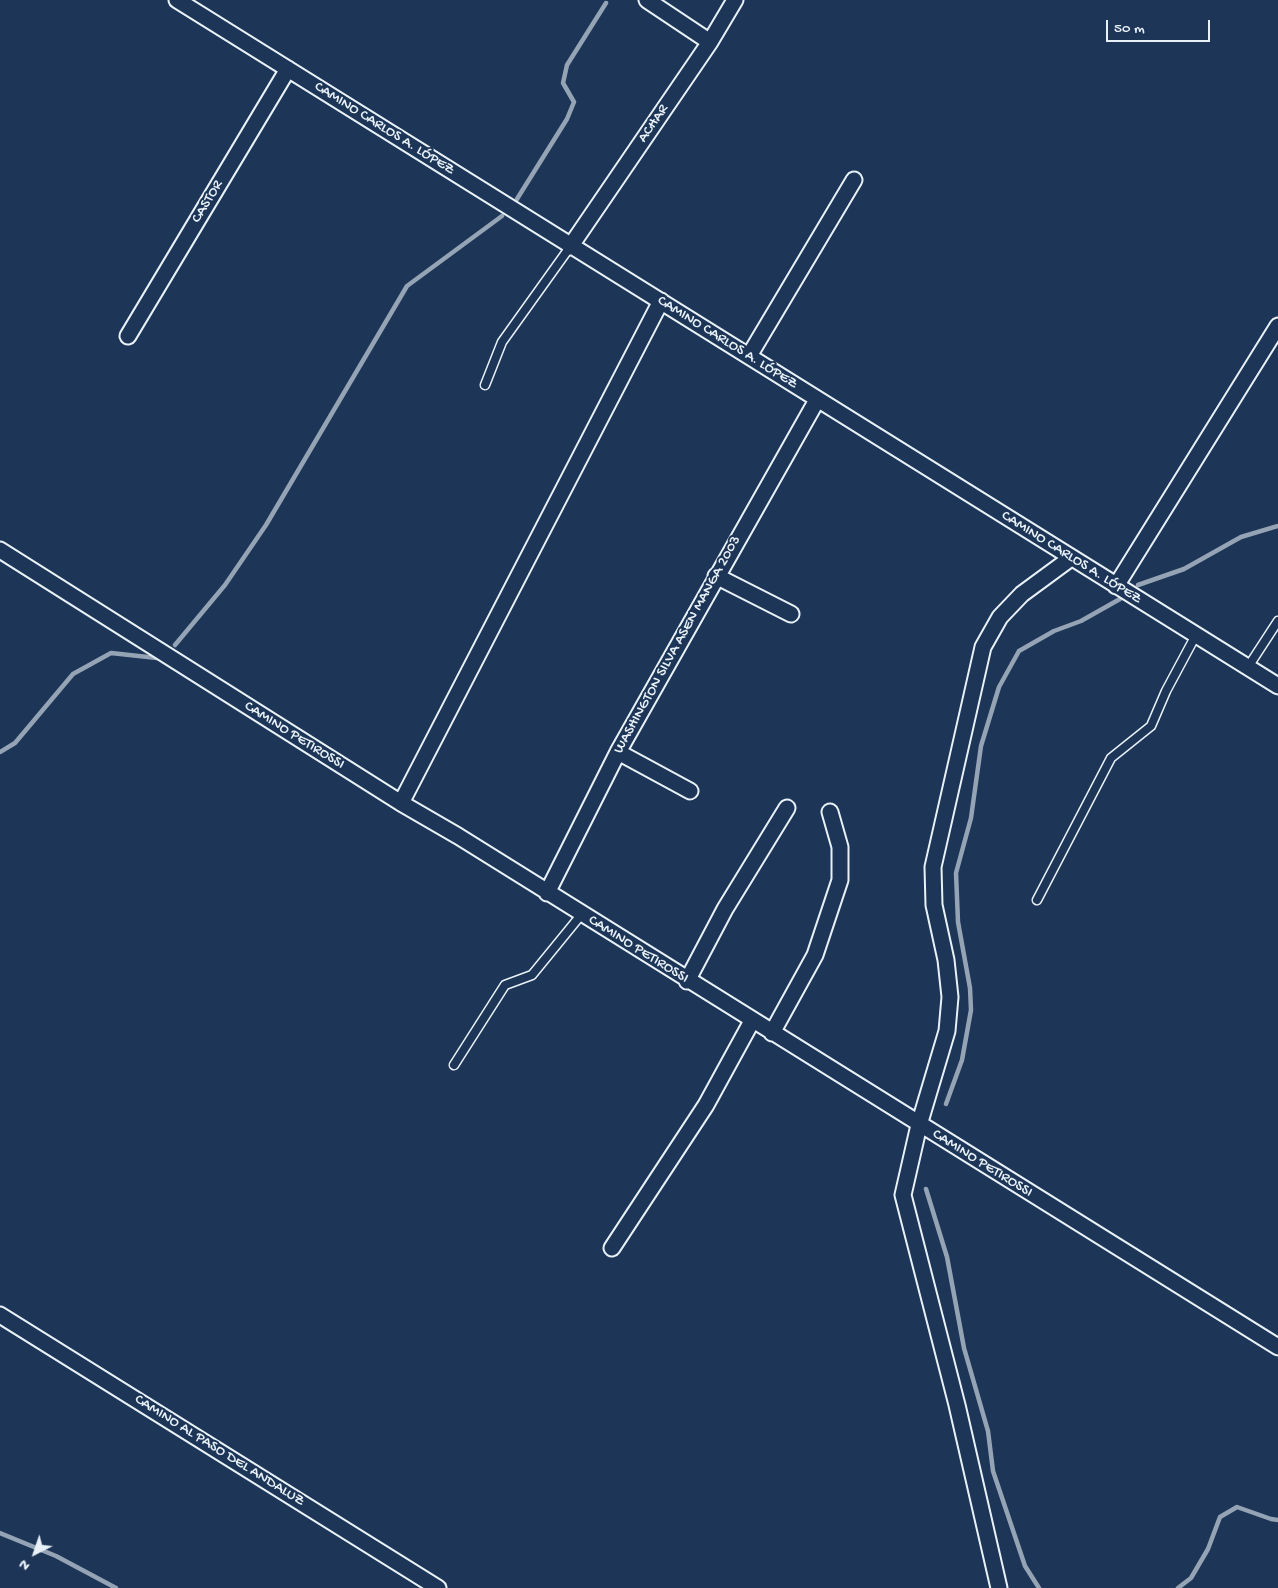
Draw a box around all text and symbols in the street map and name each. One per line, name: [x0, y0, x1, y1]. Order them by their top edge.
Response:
scale bar: [1108, 10, 1212, 42]
text: 50 m: [1114, 20, 1145, 38]
street label: CAMINO CARLOS A. LÓPEZ: [310, 78, 458, 180]
street label: ACHAR: [635, 101, 673, 147]
street label: CASTOR: [188, 177, 228, 227]
street label: CAMINO CARLOS A. LÓPEZ: [653, 292, 801, 394]
street label: CAMINO CARLOS A. LÓPEZ: [997, 507, 1145, 609]
street label: WASHINGTON SILVA ASEN MANGA 2003: [610, 533, 746, 757]
street label: CAMINO PETIROSSI: [241, 698, 347, 774]
street label: CAMINO PETIROSSI: [585, 912, 691, 988]
street label: CAMINO PETIROSSI: [929, 1126, 1035, 1202]
street label: CAMINO AL PASO DEL ANDALUZ: [131, 1391, 307, 1511]
north arrow: [10, 1528, 60, 1578]
text: N: [16, 1555, 34, 1574]

